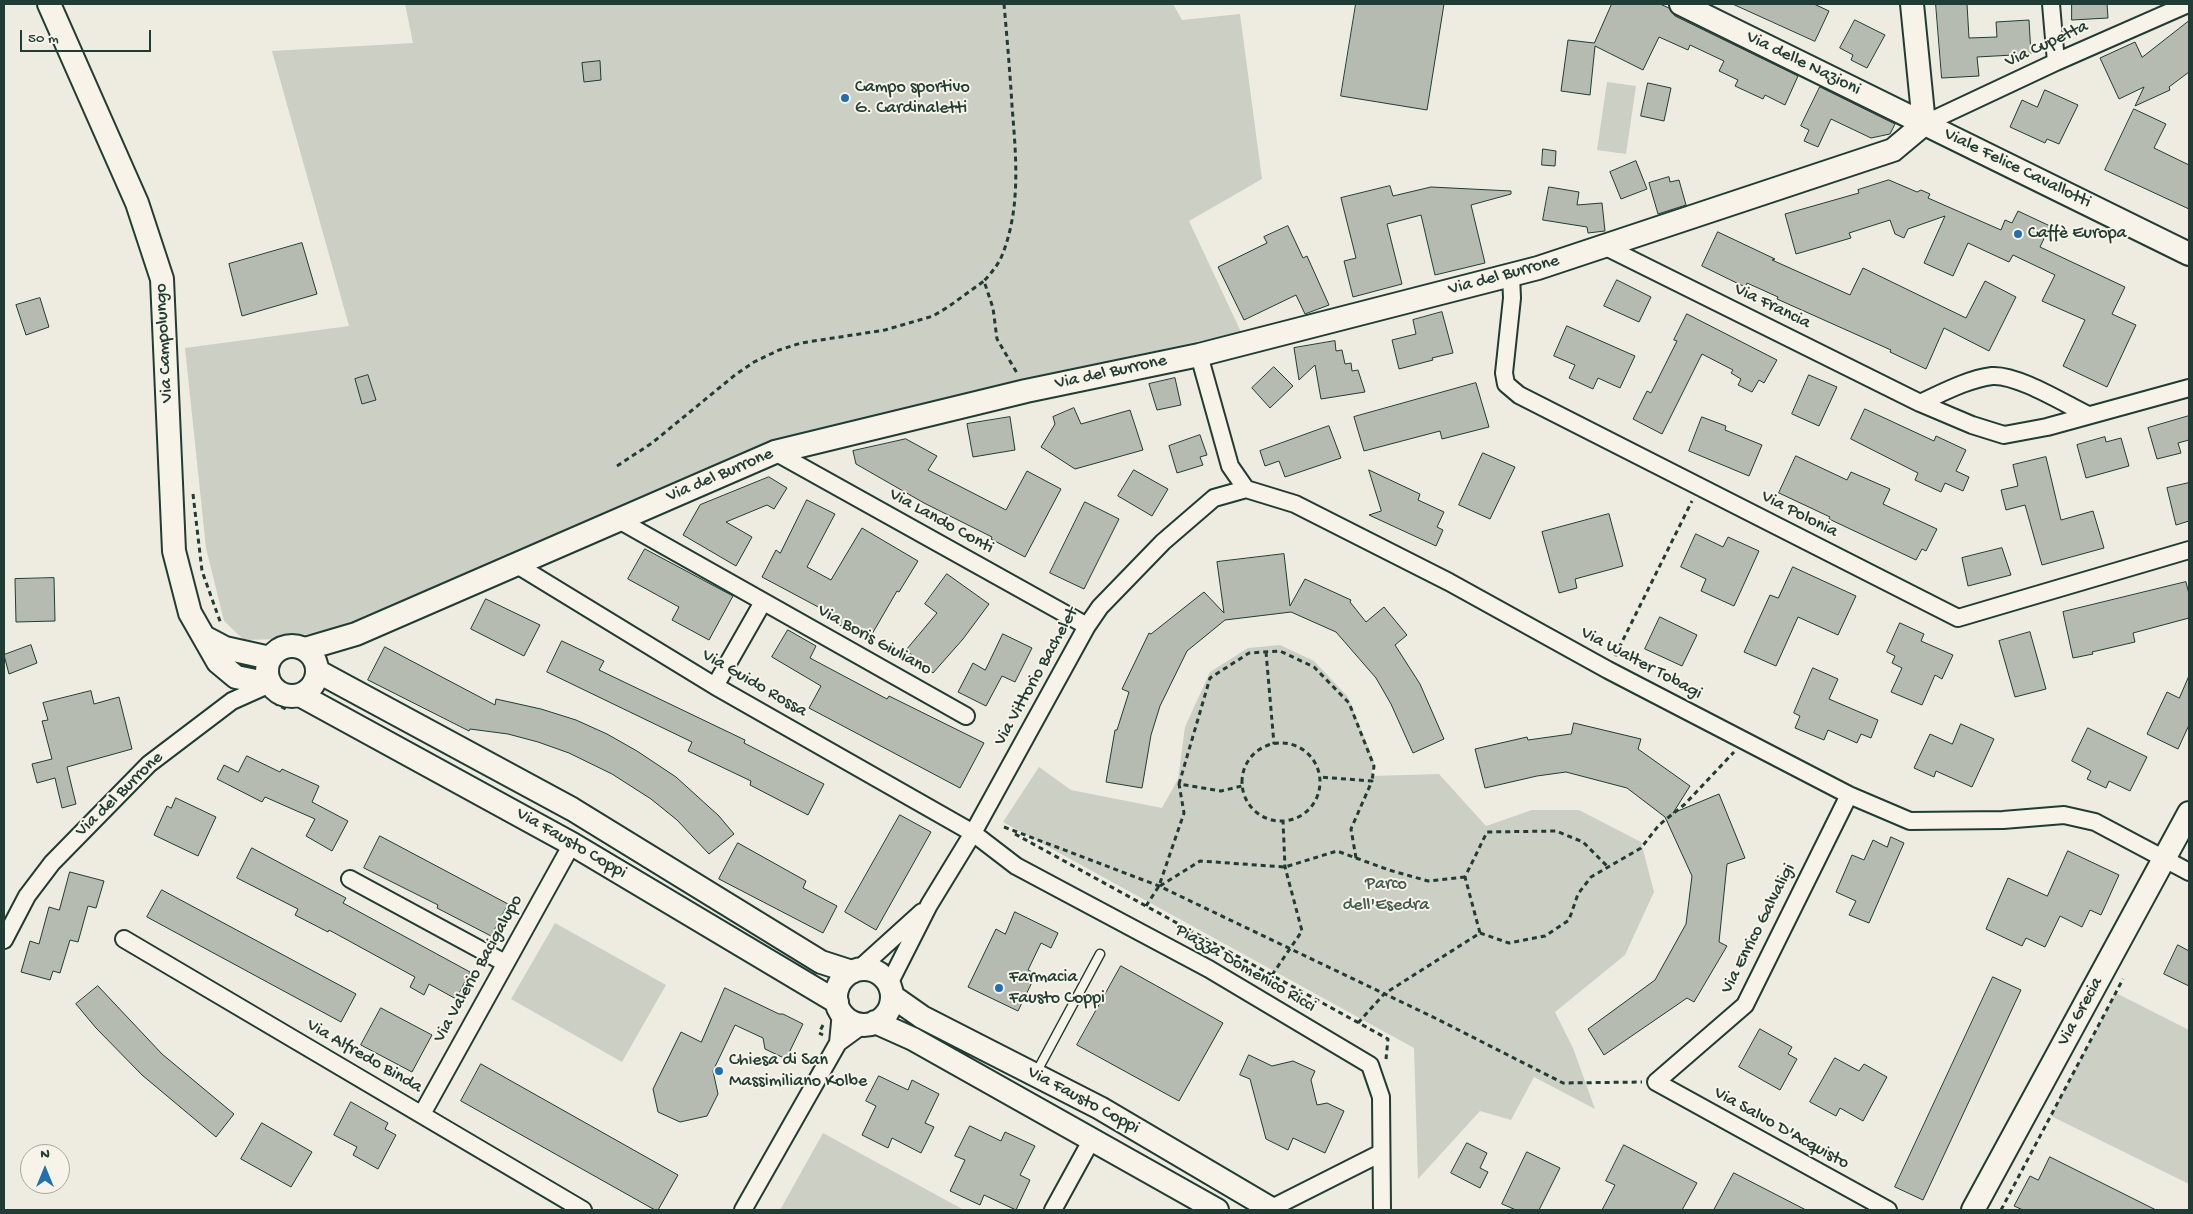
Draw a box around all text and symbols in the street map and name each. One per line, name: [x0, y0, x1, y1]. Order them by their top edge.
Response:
street label: Via Cupetta: [2002, 16, 2092, 74]
scale bar: [22, 20, 154, 52]
street label: Via delle Nazioni: [1742, 27, 1864, 101]
text: 50 m: [28, 30, 59, 48]
place label: Campo sportivo G. Cardinaletti: [855, 77, 970, 120]
marker: Campo sportivo G. Cardinaletti: [839, 92, 851, 104]
street label: Viale Felice Cavallotti: [1940, 124, 2094, 214]
place label: Caffè Europa: [2028, 223, 2127, 245]
marker: Caffè Europa: [2012, 228, 2024, 240]
street label: Via del Burrone: [1446, 251, 1562, 301]
street label: Via Francia: [1730, 279, 1814, 335]
street label: Via Campolungo: [151, 283, 179, 403]
street label: Via del Burrone: [1053, 351, 1169, 395]
street label: Via del Burrone: [663, 444, 777, 508]
street label: Via Lando Conti: [885, 484, 997, 560]
street label: Via Polonia: [1757, 486, 1841, 544]
street label: Via Boris Giuliano: [813, 601, 935, 681]
street label: Via Vittorio Bachelet: [990, 604, 1084, 750]
street label: Via Walter Tobagi: [1577, 623, 1705, 705]
street label: Via Guido Rossa: [697, 645, 811, 723]
street label: Via del Burrone: [72, 748, 168, 842]
street label: Via Fausto Coppi: [512, 804, 630, 884]
street label: Via Enrico Galvaligi: [1717, 860, 1801, 998]
park label: Parco dell'Esedra: [1343, 874, 1429, 916]
street label: Via Valerio Bacigalupo: [429, 891, 529, 1047]
street label: Piazza Domenico Ricci: [1171, 920, 1319, 1018]
place label: Farmacia Fausto Coppi: [1009, 967, 1105, 1010]
street label: Via Grecia: [2053, 974, 2109, 1050]
marker: Farmacia Fausto Coppi: [993, 982, 1005, 994]
street label: Via Alfredo Binda: [302, 1015, 426, 1099]
place label: Chiesa di San Massimiliano Kolbe: [729, 1050, 867, 1092]
street label: Via Fausto Coppi: [1023, 1062, 1143, 1140]
marker: Chiesa di San Massimiliano Kolbe: [713, 1065, 725, 1077]
street label: Via Salvo D'Acquisto: [1710, 1083, 1852, 1175]
north arrow: [20, 1144, 70, 1194]
text: N: [40, 1146, 50, 1163]

